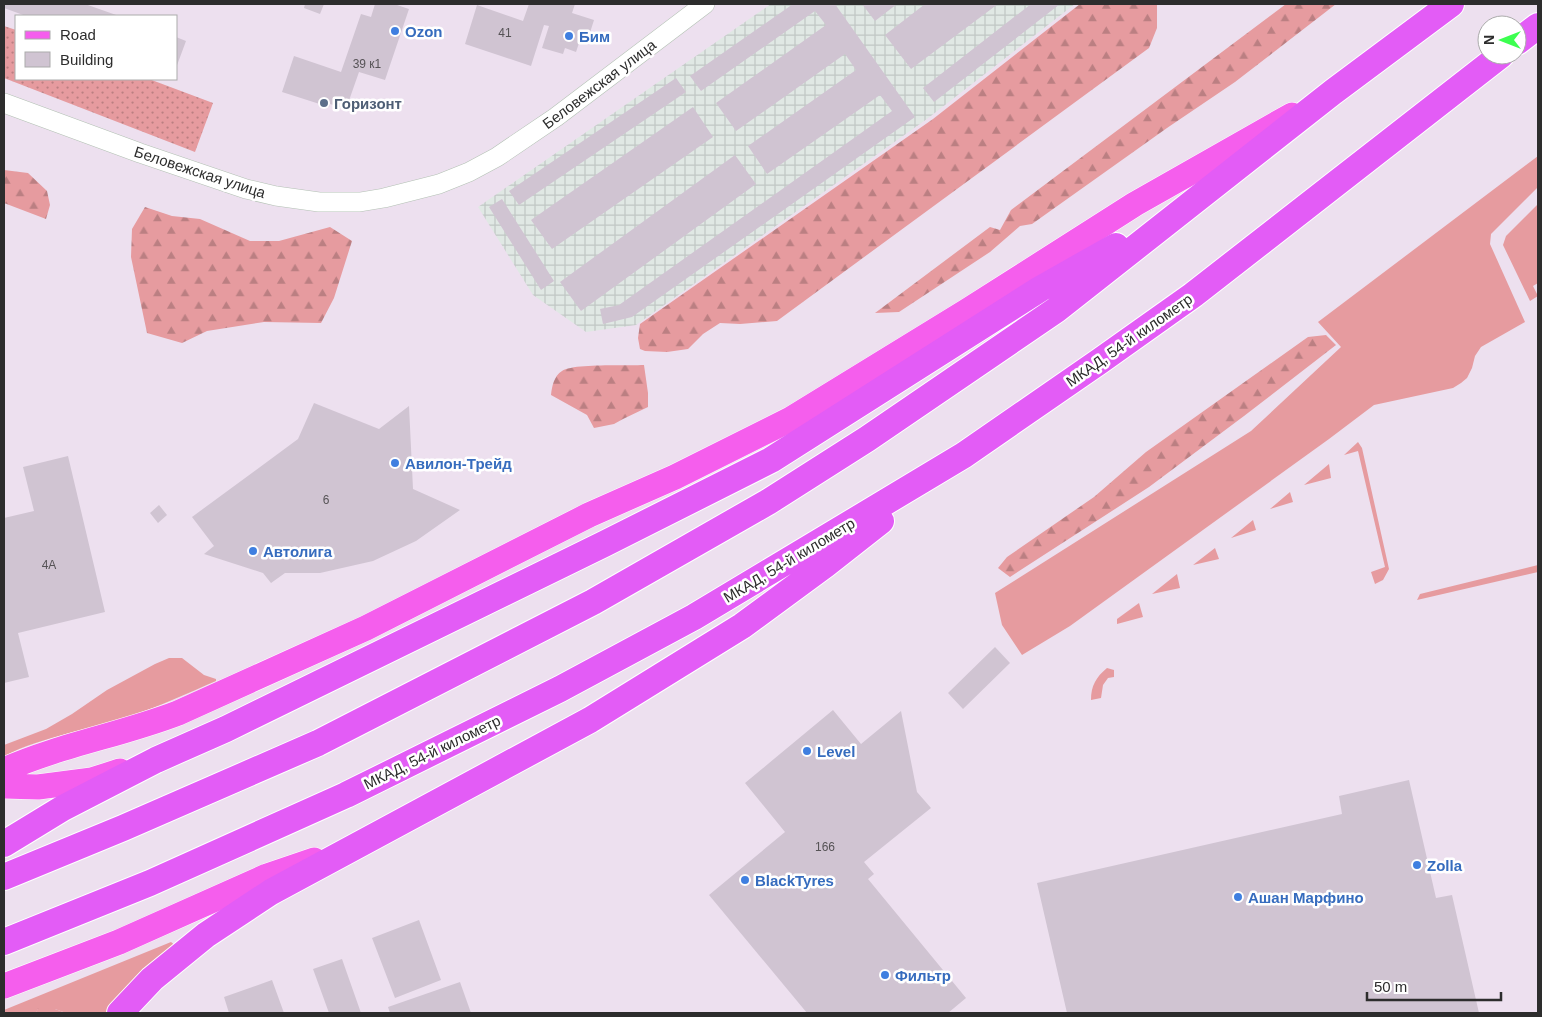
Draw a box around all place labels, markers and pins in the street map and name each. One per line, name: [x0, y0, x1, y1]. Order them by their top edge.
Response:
place label: Ozon: [405, 23, 443, 40]
marker: Ozon: [389, 25, 401, 37]
place label: Бим: [579, 28, 610, 45]
marker: Бим: [563, 30, 575, 42]
place label: Горизонт: [334, 95, 402, 112]
marker: Горизонт: [318, 97, 330, 109]
place label: Авилон-Трейд: [405, 455, 512, 472]
marker: Авилон-Трейд: [389, 457, 401, 469]
place label: Автолига: [263, 543, 333, 560]
marker: Автолига: [247, 545, 259, 557]
place label: Level: [817, 743, 855, 760]
marker: Level: [801, 745, 813, 757]
place label: Zolla: [1427, 857, 1463, 874]
marker: Zolla: [1411, 859, 1423, 871]
place label: BlackTyres: [755, 872, 834, 889]
marker: BlackTyres: [739, 874, 751, 886]
place label: Ашан Марфино: [1248, 889, 1364, 906]
marker: Ашан Марфино: [1232, 891, 1244, 903]
place label: Фильтр: [895, 967, 951, 984]
marker: Фильтр: [879, 969, 891, 981]

